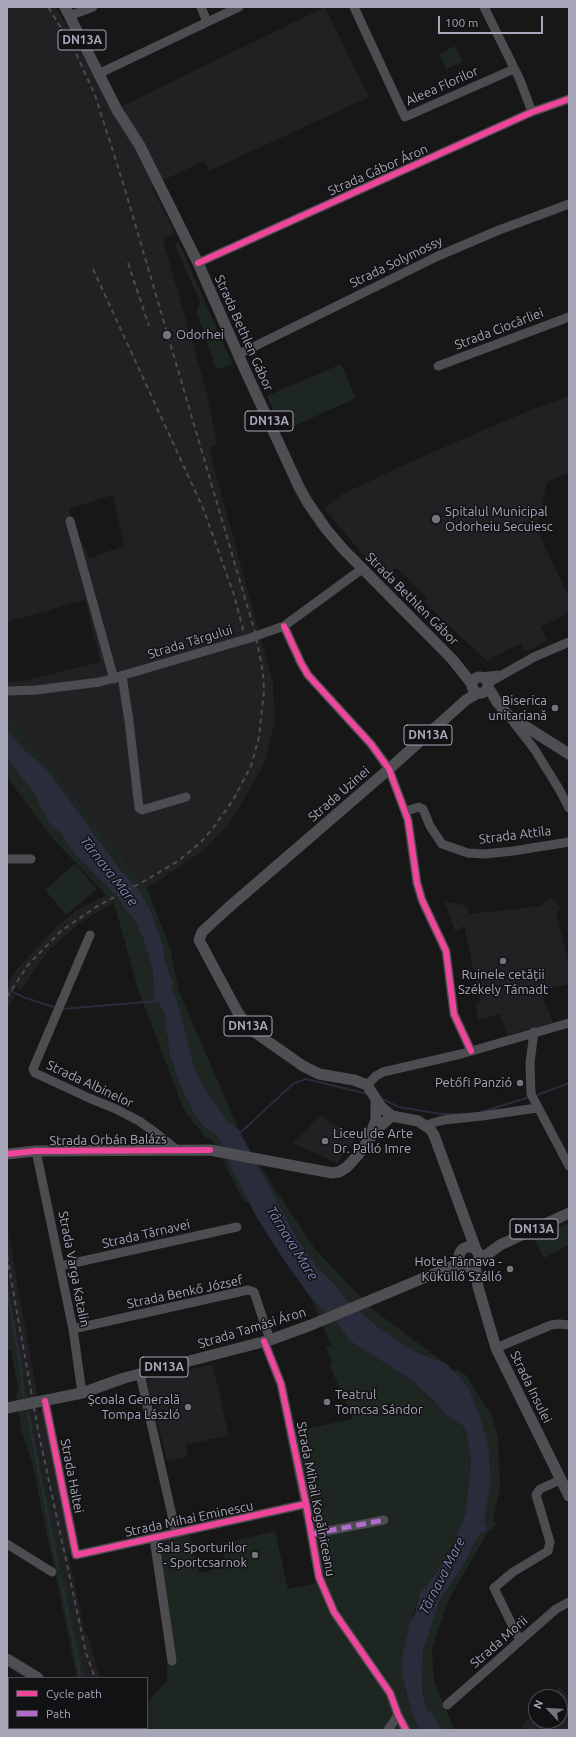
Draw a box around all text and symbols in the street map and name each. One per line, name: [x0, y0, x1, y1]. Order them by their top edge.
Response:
scale bar: [440, 8, 545, 34]
text: 100 m: [445, 16, 478, 29]
road number: DN13A: [58, 30, 106, 50]
street label: Aleea Florilor: [403, 63, 481, 109]
street label: Strada Gábor Áron: [326, 141, 430, 199]
street label: Strada Solymossy: [347, 233, 445, 291]
street label: Strada Bethlen Gábor: [211, 273, 277, 393]
street label: Strada Ciocârliei: [452, 305, 546, 353]
place label: Odorhei: [176, 327, 224, 343]
marker: Odorhei: [161, 329, 173, 341]
road number: DN13A: [245, 411, 293, 431]
place label: Spitalul Municipal Odorheiu Secuiesc: [445, 504, 553, 535]
marker: Spitalul Municipal Odorheiu Secuiesc: [430, 513, 442, 525]
street label: Strada Bethlen Gábor: [362, 549, 462, 649]
street label: Strada Târgului: [146, 622, 234, 662]
place label: Biserica unitariană: [488, 693, 547, 724]
marker: Biserica unitariană: [550, 703, 560, 713]
road number: DN13A: [404, 725, 452, 745]
street label: Strada Uzinei: [305, 763, 373, 825]
street label: Strada Attila: [478, 823, 552, 847]
water label: Târnava Mare: [76, 833, 142, 909]
marker: Ruinele cetății Székely Támadt: [498, 956, 508, 966]
place label: Ruinele cetății Székely Támadt: [458, 967, 548, 998]
road number: DN13A: [224, 1016, 272, 1036]
street label: Strada Albinelor: [44, 1057, 136, 1111]
place label: Petőfi Panzió: [435, 1075, 512, 1091]
marker: Petőfi Panzió: [515, 1078, 525, 1088]
place label: Liceul de Arte Dr. Palló Imre: [333, 1126, 413, 1157]
street label: Strada Orbán Balázs: [49, 1131, 167, 1149]
marker: Liceul de Arte Dr. Palló Imre: [320, 1136, 330, 1146]
water label: Târnava Mare: [263, 1203, 321, 1283]
street label: Strada Varga Katalin: [55, 1210, 93, 1328]
street label: Strada Târnavei: [100, 1216, 192, 1252]
road number: DN13A: [510, 1219, 558, 1239]
place label: Hotel Târnava - Küküllő Szálló: [415, 1254, 502, 1285]
marker: Hotel Târnava - Küküllő Szálló: [505, 1264, 515, 1274]
street label: Strada Benkő József: [126, 1272, 244, 1312]
street label: Strada Tamási Áron: [196, 1304, 308, 1352]
street label: Strada Insulei: [507, 1348, 555, 1426]
road number: DN13A: [140, 1357, 188, 1377]
place label: Teatrul Tomcsa Sándor: [335, 1387, 423, 1418]
place label: Școala Generală Tompa László: [88, 1392, 180, 1423]
marker: Teatrul Tomcsa Sándor: [322, 1397, 332, 1407]
marker: Școala Generală Tompa László: [183, 1402, 193, 1412]
street label: Strada Mihail Kogălniceanu: [293, 1420, 339, 1578]
street label: Strada Haltei: [57, 1438, 87, 1514]
street label: Strada Mihai Eminescu: [123, 1498, 255, 1540]
water label: Târnava Mare: [415, 1535, 469, 1617]
place label: Sala Sporturilor - Sportcsarnok: [157, 1540, 247, 1571]
marker: Sala Sporturilor - Sportcsarnok: [250, 1550, 260, 1560]
street label: Strada Morii: [467, 1613, 531, 1671]
legend: [8, 1677, 148, 1729]
text: Cycle path: [46, 1687, 102, 1700]
north arrow: [528, 1689, 568, 1729]
text: N: [531, 1698, 545, 1711]
text: Path: [46, 1707, 71, 1720]

